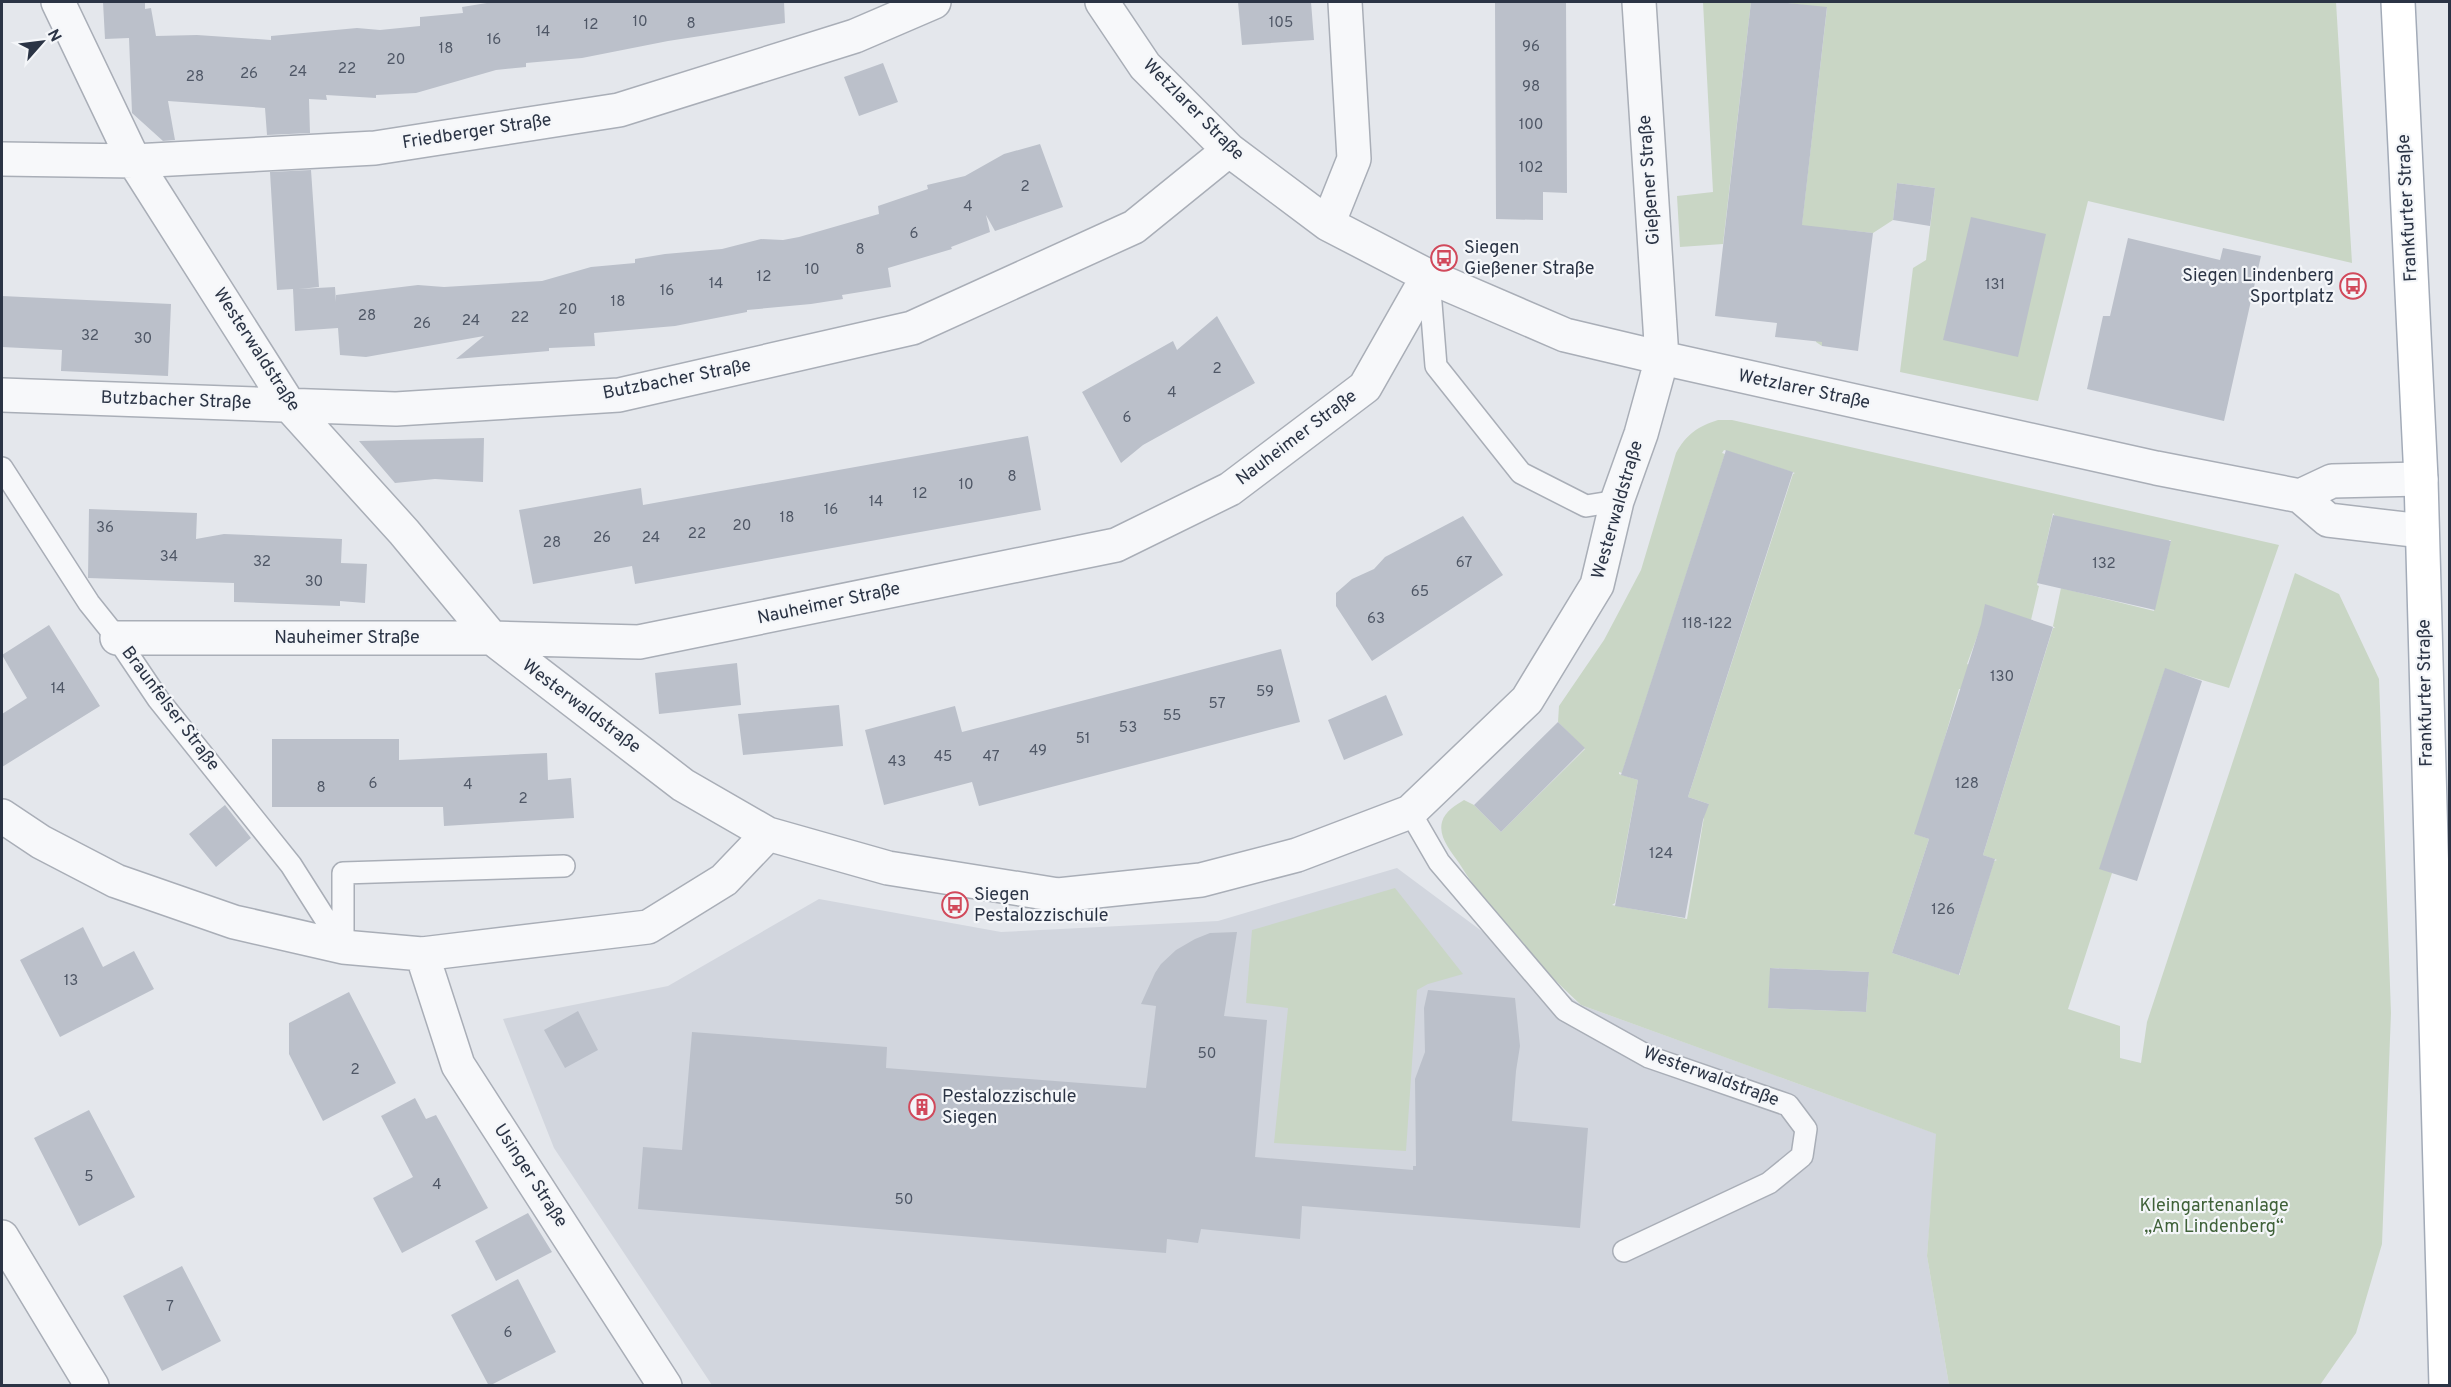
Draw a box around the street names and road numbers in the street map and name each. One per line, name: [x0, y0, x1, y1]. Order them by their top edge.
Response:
street label: Wetzlarer Straße: [1137, 54, 1249, 166]
street label: Friedberger Straße: [401, 109, 553, 155]
street label: Gießener Straße: [1634, 114, 1666, 246]
street label: Frankfurter Straße: [2393, 134, 2423, 282]
street label: Westerwaldstraße: [207, 284, 305, 416]
street label: Butzbacher Straße: [601, 354, 753, 406]
street label: Wetzlarer Straße: [1736, 365, 1872, 415]
street label: Nauheimer Straße: [1232, 385, 1362, 491]
street label: Butzbacher Straße: [100, 387, 252, 415]
street label: Westerwaldstraße: [1587, 438, 1649, 582]
street label: Nauheimer Straße: [755, 578, 903, 630]
street label: Frankfurter Straße: [2413, 619, 2439, 767]
street label: Nauheimer Straße: [274, 627, 420, 650]
street label: Braunfelser Straße: [116, 642, 224, 776]
street label: Westerwaldstraße: [517, 655, 645, 759]
street label: Westerwaldstraße: [1640, 1042, 1782, 1112]
street label: Usinger Straße: [488, 1120, 572, 1232]

